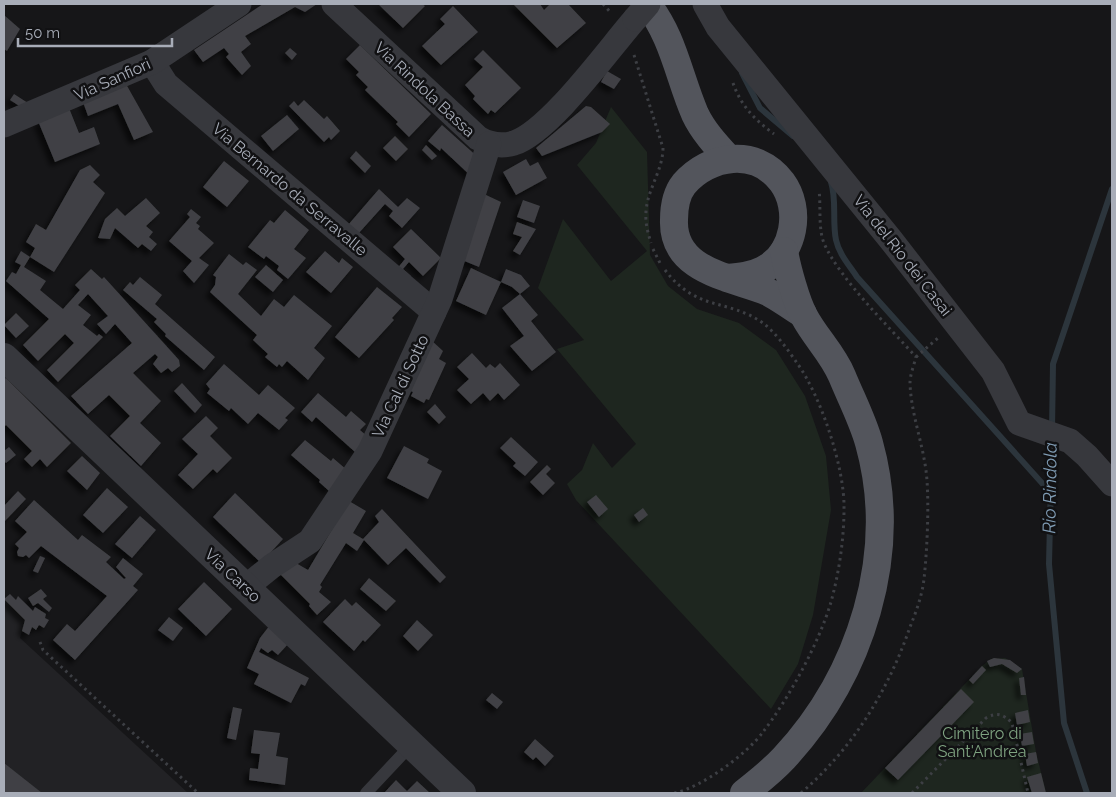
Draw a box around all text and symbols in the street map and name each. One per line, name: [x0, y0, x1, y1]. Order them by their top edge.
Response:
scale bar: [18, 15, 171, 47]
text: 50 m: [25, 24, 60, 42]
street label: Via Rindola Bassa: [370, 38, 479, 141]
street label: Via Sanfiori: [71, 54, 153, 105]
street label: Via Bernardo da Serravalle: [208, 119, 371, 260]
street label: Via del Rio dei Casai: [849, 191, 956, 320]
street label: Via Cal di Sotto: [368, 332, 433, 441]
water label: Rio Rindola: [1038, 442, 1061, 534]
street label: Via Carso: [201, 545, 265, 606]
park label: Cimitero di Sant'Andrea: [938, 724, 1026, 761]

